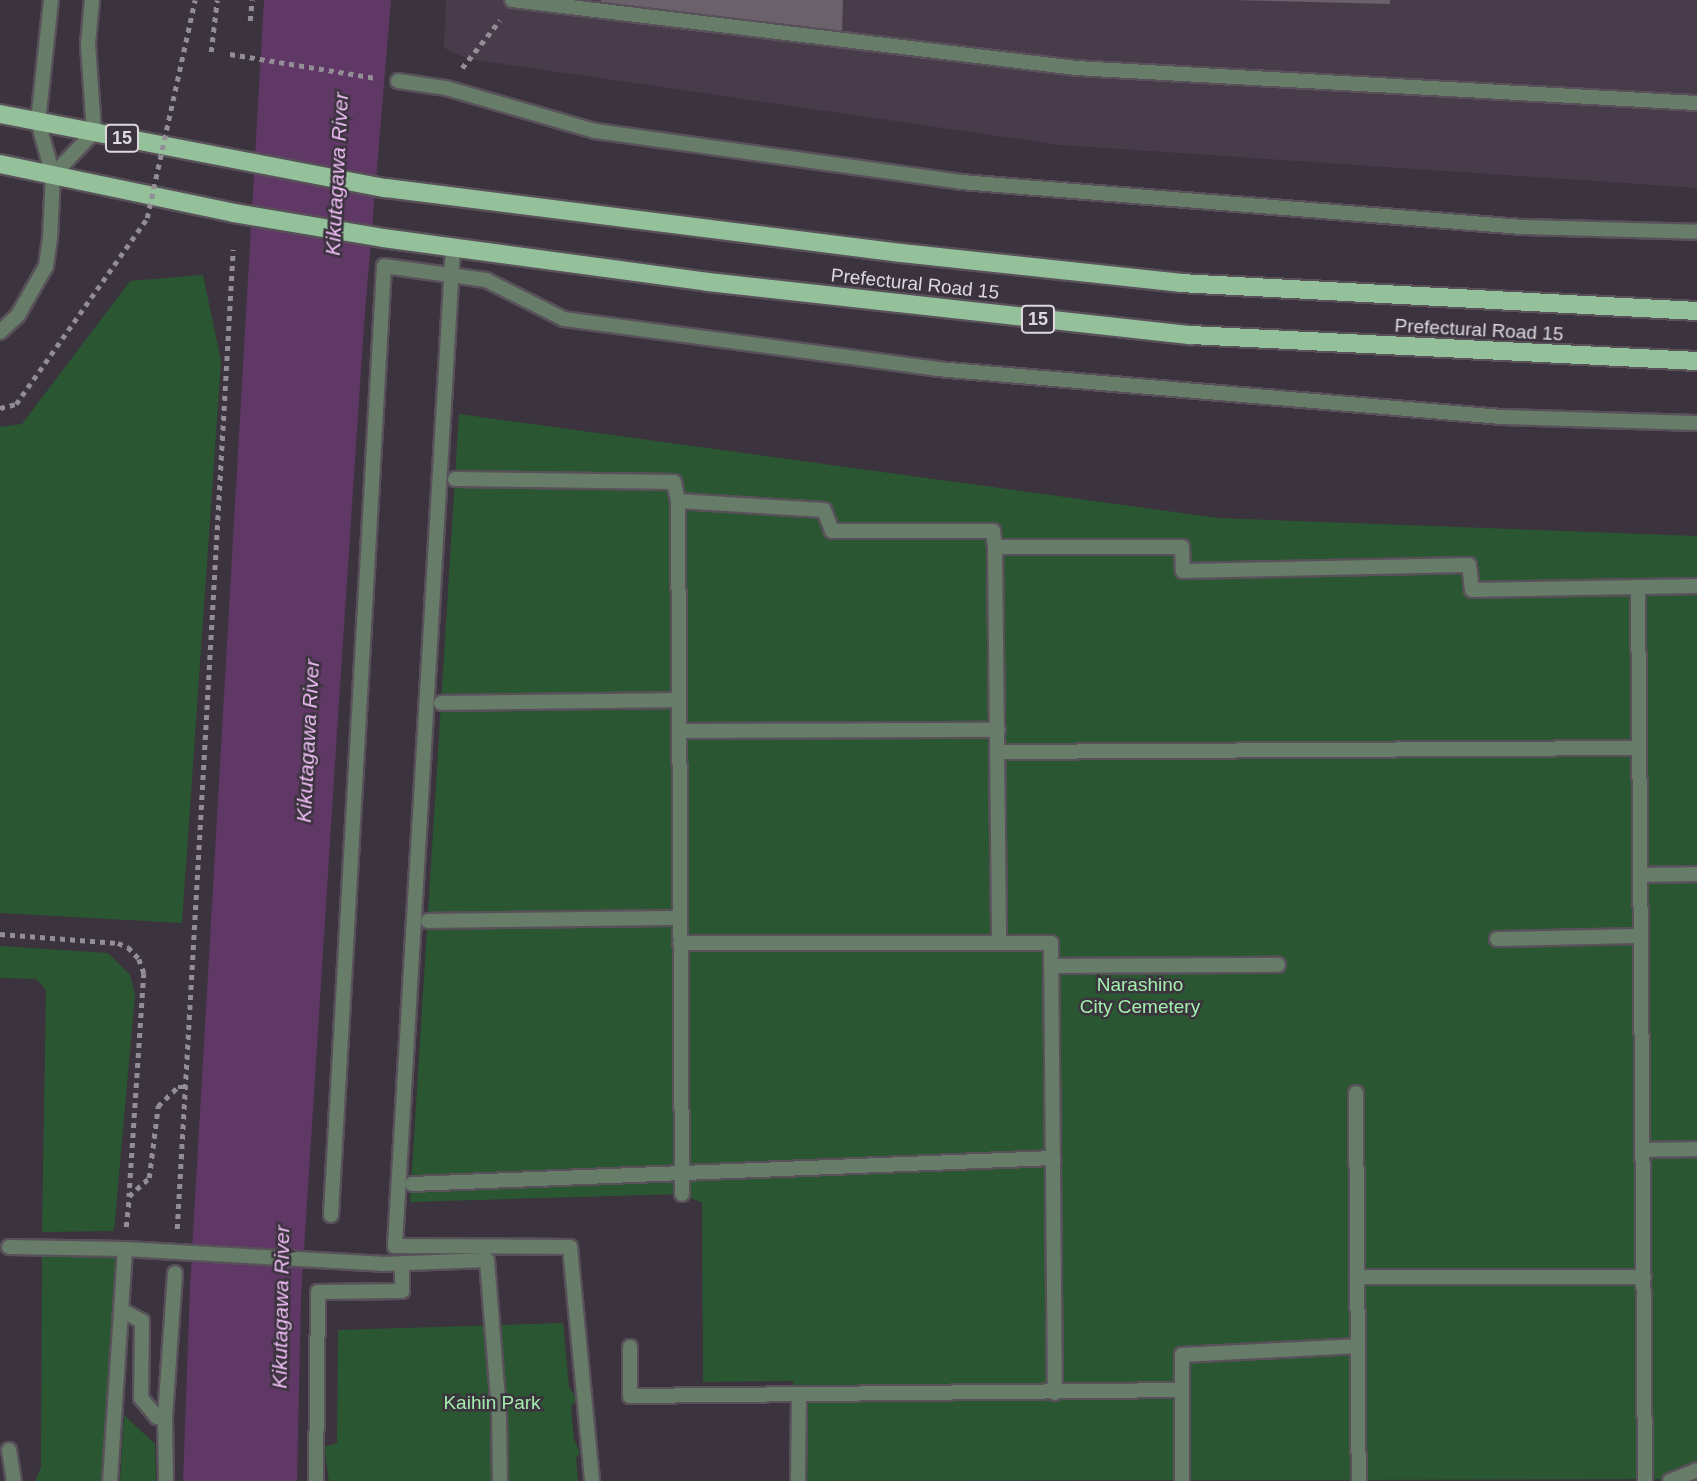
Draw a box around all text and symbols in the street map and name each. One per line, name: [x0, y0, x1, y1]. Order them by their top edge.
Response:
water label: Kikutagawa River: [320, 92, 354, 256]
road number: 15: [104, 124, 140, 153]
street label: Prefectural Road 15: [830, 264, 1000, 304]
road number: 15: [1020, 304, 1056, 334]
street label: Prefectural Road 15: [1394, 314, 1564, 346]
water label: Kikutagawa River: [291, 659, 325, 823]
park label: Narashino City Cemetery: [1080, 974, 1200, 1018]
water label: Kikutagawa River: [267, 1225, 295, 1389]
park label: Kaihin Park: [443, 1392, 541, 1414]

